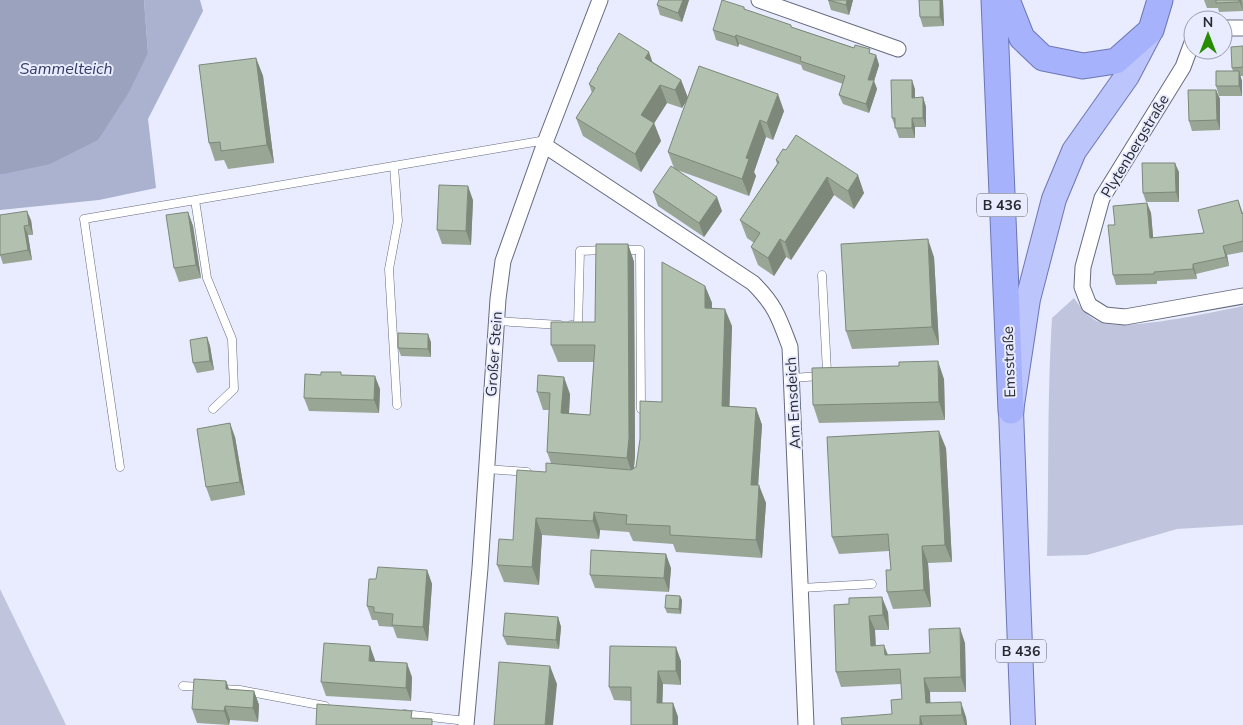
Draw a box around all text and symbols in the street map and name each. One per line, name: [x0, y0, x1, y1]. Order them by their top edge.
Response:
north arrow: [1183, 10, 1233, 60]
text: N: [1203, 13, 1213, 32]
water label: Sammelteich: [19, 58, 113, 80]
street label: Plytenbergstraße: [1096, 91, 1174, 201]
road number: B 436: [977, 194, 1027, 216]
street label: Großer Stein: [481, 311, 507, 397]
street label: Emsstraße: [998, 326, 1020, 398]
street label: Am Emsdeich: [781, 356, 805, 450]
road number: B 436: [996, 640, 1046, 662]

